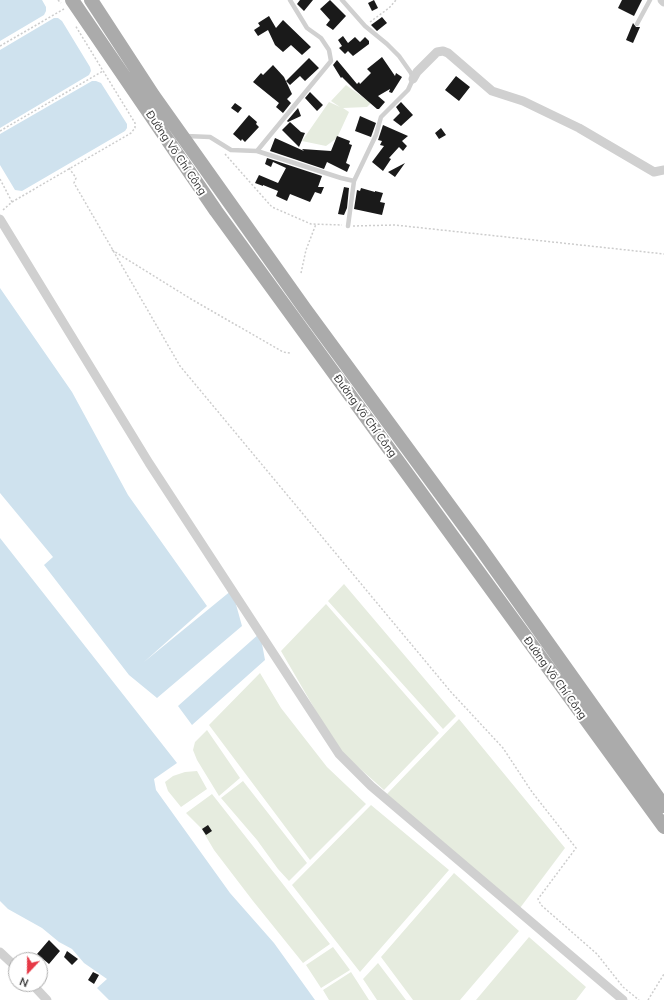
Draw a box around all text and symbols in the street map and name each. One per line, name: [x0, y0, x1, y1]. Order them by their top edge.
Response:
street label: Đường Võ Chí Công: [143, 108, 209, 198]
street label: Đường Võ Chí Công: [331, 372, 399, 460]
street label: Đường Võ Chí Công: [521, 634, 589, 722]
north arrow: [8, 952, 48, 992]
text: N: [17, 974, 30, 990]

